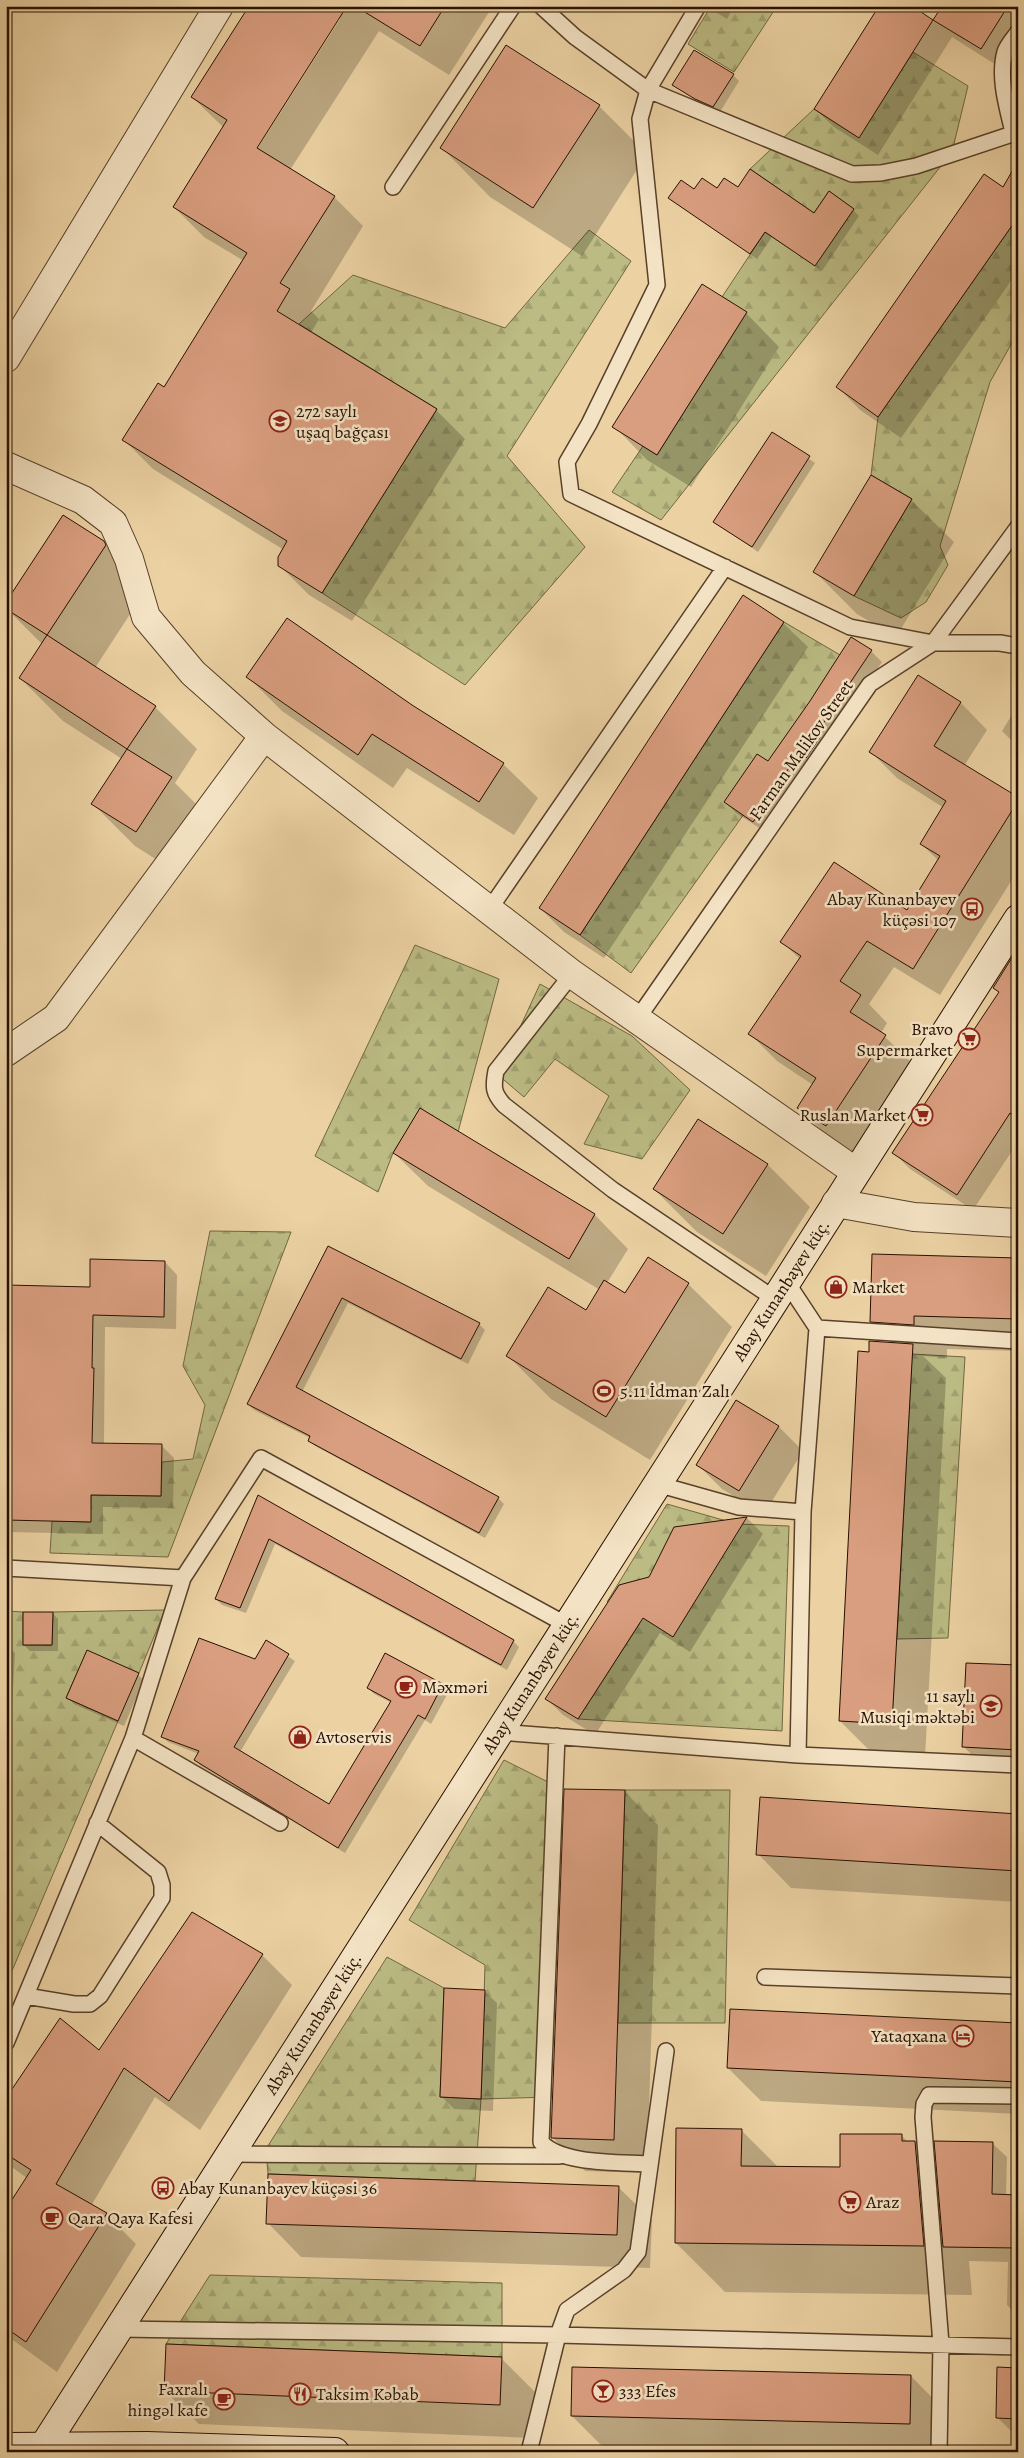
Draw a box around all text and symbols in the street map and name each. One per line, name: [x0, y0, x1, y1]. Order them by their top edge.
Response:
place label: 272 saylı uşaq bağçası: [296, 399, 389, 444]
school or university icon: 272 saylı uşaq bağçası: [268, 409, 292, 433]
street label: Farman Malikov Street: [743, 675, 859, 825]
place label: Abay Kunanbayev küçəsi 107: [826, 887, 957, 932]
bus stop icon: Abay Kunanbayev küçəsi 107: [960, 897, 984, 921]
place label: Bravo Supermarket: [856, 1017, 953, 1062]
supermarket icon: Bravo Supermarket: [957, 1027, 981, 1051]
place label: Ruslan Market: [799, 1103, 906, 1127]
supermarket icon: Ruslan Market: [910, 1103, 934, 1127]
street label: Abay Kunanbayev küç.: [726, 1215, 835, 1367]
shop icon: Market: [824, 1275, 848, 1299]
place label: Market: [852, 1275, 905, 1299]
sports icon: 5.11 İdman Zalı: [592, 1379, 616, 1403]
place label: 5.11 İdman Zalı: [620, 1379, 730, 1403]
street label: Abay Kunanbayev küç.: [476, 1608, 585, 1759]
cafe icon: Məxməri: [394, 1675, 418, 1699]
place label: Məxməri: [422, 1675, 488, 1699]
place label: 11 saylı Musiqi məktəbi: [860, 1684, 975, 1729]
school or university icon: 11 saylı Musiqi məktəbi: [979, 1694, 1003, 1718]
shop icon: Avtoservis: [288, 1725, 312, 1749]
place label: Avtoservis: [315, 1725, 392, 1749]
street label: Abay Kunanbayev küç.: [259, 1948, 367, 2100]
place label: Yataqxana: [871, 2024, 948, 2048]
hotel icon: Yataqxana: [951, 2024, 975, 2048]
bus stop icon: Abay Kunanbayev küçəsi 36: [151, 2176, 175, 2200]
place label: Abay Kunanbayev küçəsi 36: [178, 2176, 377, 2200]
supermarket icon: Araz: [838, 2190, 862, 2214]
place label: Araz: [865, 2190, 900, 2214]
cafe icon: Qara Qaya Kafesi: [40, 2206, 64, 2230]
place label: Qara Qaya Kafesi: [68, 2206, 193, 2230]
place label: Faxralı hingəl kafe: [128, 2377, 208, 2422]
bar icon: 333 Efes: [591, 2379, 615, 2403]
place label: 333 Efes: [619, 2379, 676, 2403]
restaurant icon: Taksim Kəbab: [288, 2382, 312, 2406]
place label: Taksim Kəbab: [316, 2382, 419, 2406]
cafe icon: Faxralı hingəl kafe: [212, 2387, 236, 2411]

